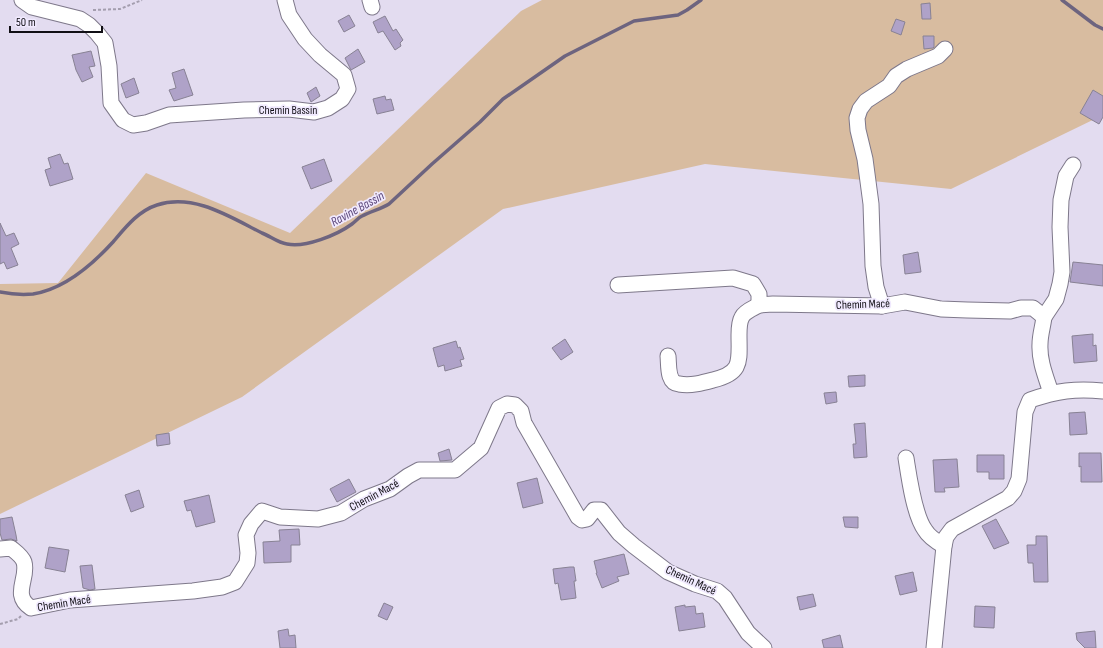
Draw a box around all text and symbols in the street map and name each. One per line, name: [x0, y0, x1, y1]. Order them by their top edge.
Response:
scale bar: [10, 8, 102, 34]
text: 50 m: [16, 15, 36, 30]
street label: Chemin Bassin: [259, 103, 317, 118]
water label: Ravine Bassin: [328, 187, 387, 230]
street label: Chemin Macé: [836, 296, 890, 313]
street label: Chemin Macé: [347, 476, 402, 515]
street label: Chemin Macé: [663, 562, 719, 599]
street label: Chemin Macé: [36, 592, 92, 615]

